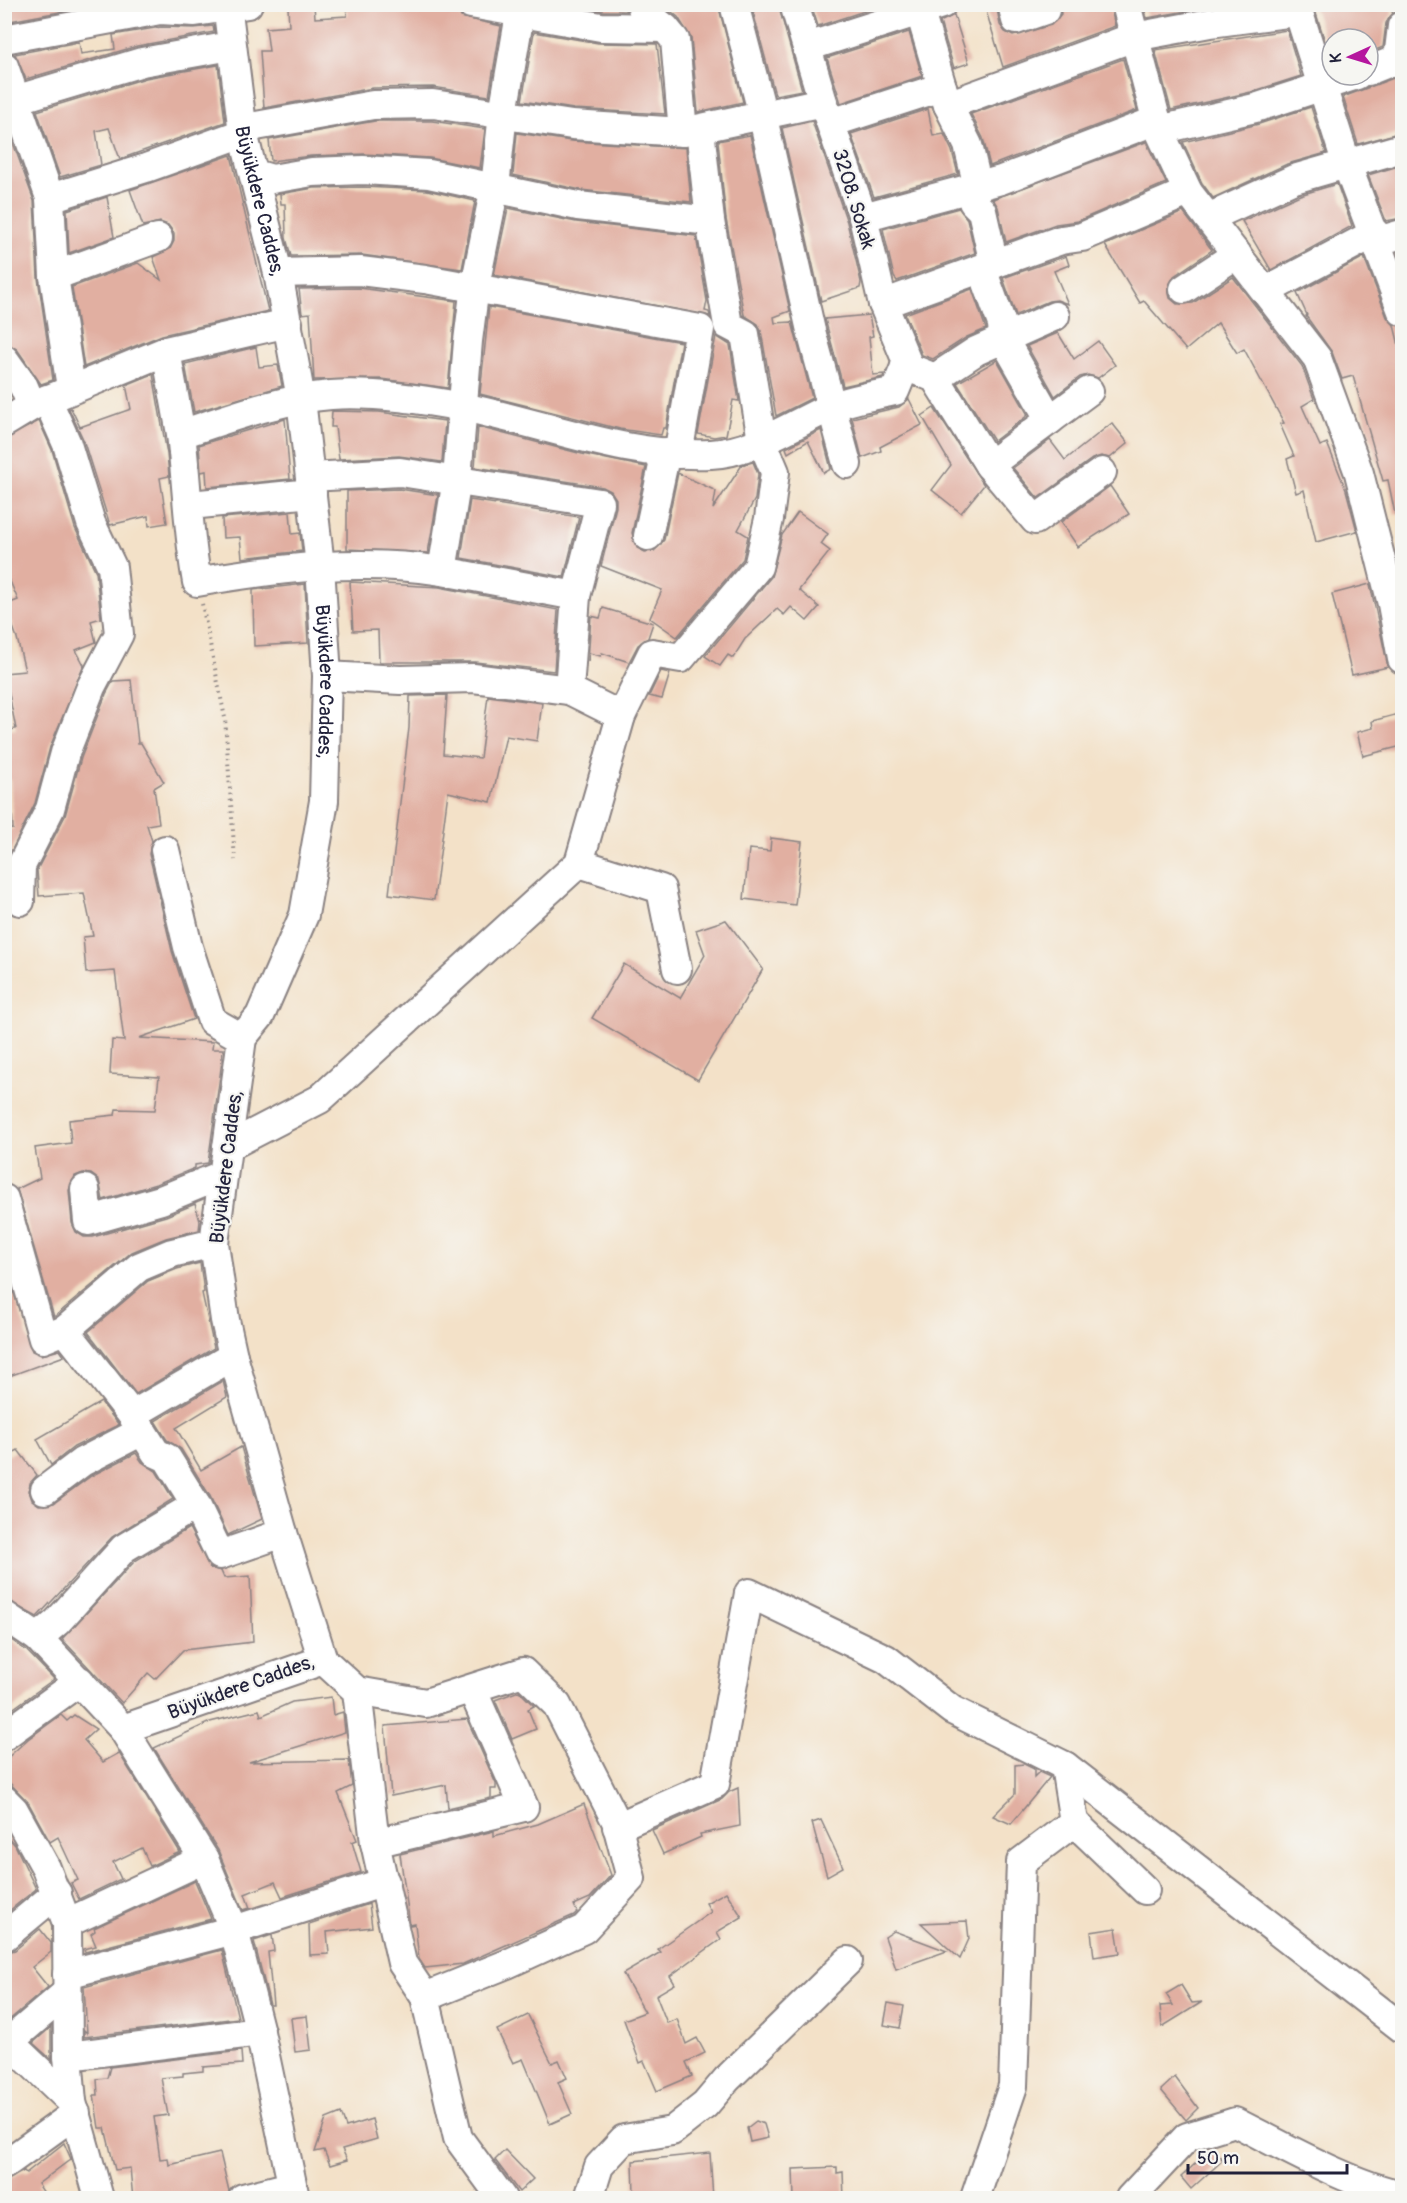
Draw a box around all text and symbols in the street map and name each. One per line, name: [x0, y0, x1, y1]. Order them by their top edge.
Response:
north arrow: [1320, 27, 1380, 87]
text: K: [1326, 52, 1346, 63]
street label: Büyükdere Caddes,: [230, 124, 291, 278]
street label: 3208. Sokak: [827, 146, 881, 253]
street label: Büyükdere Caddes,: [310, 604, 340, 759]
street label: Büyükdere Caddes,: [204, 1089, 248, 1245]
street label: Büyükdere Caddes,: [164, 1649, 318, 1725]
scale bar: [1188, 2137, 1347, 2175]
text: 50 m: [1197, 2147, 1239, 2170]

